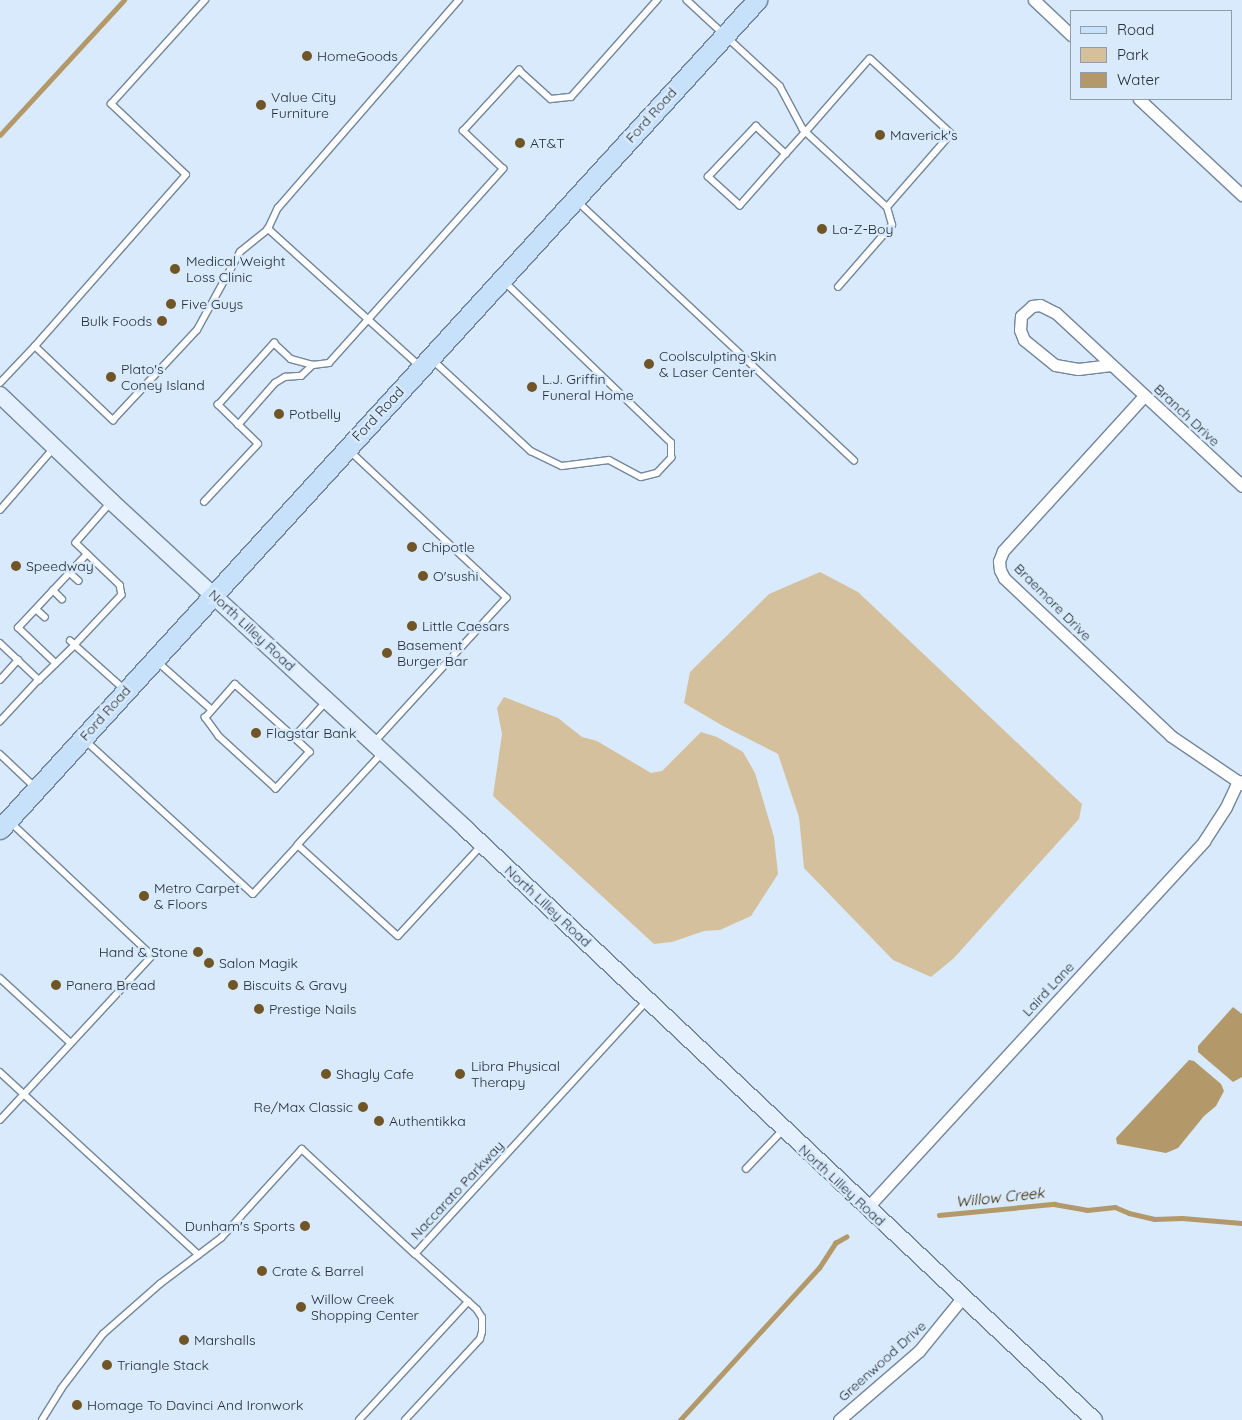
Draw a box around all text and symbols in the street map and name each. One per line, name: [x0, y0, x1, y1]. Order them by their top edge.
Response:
legend: [1070, 10, 1232, 100]
text: Road: [1117, 20, 1154, 39]
text: Park: [1117, 45, 1149, 64]
place label: HomeGoods: [317, 48, 398, 64]
marker: HomeGoods: [301, 50, 313, 62]
text: Water: [1117, 70, 1160, 89]
street label: Ford Road: [622, 84, 680, 146]
place label: Value City Furniture: [271, 89, 336, 121]
marker: Value City Furniture: [255, 99, 267, 111]
place label: Maverick's: [890, 127, 958, 143]
marker: Maverick's: [874, 129, 886, 141]
place label: AT&T: [530, 135, 565, 151]
marker: AT&T: [514, 137, 526, 149]
place label: La-Z-Boy: [832, 221, 893, 237]
marker: La-Z-Boy: [816, 223, 828, 235]
place label: Medical Weight Loss Clinic: [186, 253, 285, 286]
marker: Medical Weight Loss Clinic: [168, 262, 182, 276]
place label: Five Guys: [181, 296, 243, 312]
marker: Five Guys: [165, 298, 177, 310]
place label: Bulk Foods: [81, 313, 152, 329]
marker: Bulk Foods: [156, 315, 168, 327]
place label: Coolsculpting Skin & Laser Center: [659, 348, 777, 381]
marker: Coolsculpting Skin & Laser Center: [643, 358, 655, 370]
place label: Plato's Coney Island: [121, 361, 205, 394]
marker: Plato's Coney Island: [105, 371, 117, 383]
place label: L.J. Griffin Funeral Home: [542, 371, 634, 404]
street label: Branch Drive: [1151, 380, 1223, 450]
marker: L.J. Griffin Funeral Home: [526, 381, 538, 393]
street label: Ford Road: [349, 383, 407, 445]
place label: Potbelly: [289, 406, 341, 422]
marker: Potbelly: [273, 408, 285, 420]
place label: Chipotle: [422, 539, 475, 555]
marker: Chipotle: [406, 541, 418, 553]
place label: Speedway: [26, 558, 94, 574]
marker: Speedway: [10, 560, 22, 572]
street label: Braemore Drive: [1011, 560, 1095, 644]
place label: O'sushi: [433, 568, 478, 584]
marker: O'sushi: [417, 570, 429, 582]
street label: North Lilley Road: [205, 586, 299, 674]
place label: Little Caesars: [422, 618, 509, 634]
marker: Little Caesars: [406, 620, 418, 632]
place label: Basement Burger Bar: [397, 637, 468, 670]
marker: Basement Burger Bar: [381, 647, 393, 659]
street label: Ford Road: [76, 682, 134, 744]
place label: Flagstar Bank: [266, 725, 356, 741]
marker: Flagstar Bank: [250, 727, 262, 739]
street label: North Lilley Road: [501, 862, 595, 950]
place label: Metro Carpet & Floors: [154, 880, 240, 912]
marker: Metro Carpet & Floors: [138, 890, 150, 902]
place label: Hand & Stone: [99, 944, 188, 960]
marker: Hand & Stone: [192, 946, 204, 958]
place label: Salon Magik: [219, 955, 298, 971]
marker: Salon Magik: [203, 957, 215, 969]
street label: Laird Lane: [1019, 958, 1077, 1020]
place label: Panera Bread: [66, 977, 155, 993]
place label: Biscuits & Gravy: [243, 977, 347, 993]
marker: Panera Bread: [50, 979, 62, 991]
marker: Biscuits & Gravy: [227, 979, 239, 991]
place label: Prestige Nails: [269, 1001, 356, 1017]
marker: Prestige Nails: [253, 1003, 265, 1015]
place label: Libra Physical Therapy: [471, 1058, 560, 1090]
place label: Shagly Cafe: [336, 1066, 414, 1082]
marker: Libra Physical Therapy: [453, 1067, 467, 1081]
marker: Shagly Cafe: [320, 1068, 332, 1080]
place label: Re/Max Classic: [254, 1099, 353, 1115]
marker: Re/Max Classic: [357, 1101, 369, 1113]
place label: Authentikka: [389, 1113, 466, 1129]
marker: Authentikka: [373, 1115, 385, 1127]
street label: Naccarato Parkway: [407, 1137, 507, 1243]
street label: North Lilley Road: [795, 1141, 889, 1229]
water label: Willow Creek: [955, 1183, 1045, 1211]
place label: Dunham's Sports: [185, 1218, 295, 1234]
marker: Dunham's Sports: [299, 1220, 311, 1232]
place label: Crate & Barrel: [272, 1263, 364, 1279]
marker: Crate & Barrel: [256, 1265, 268, 1277]
place label: Willow Creek Shopping Center: [311, 1291, 419, 1324]
marker: Willow Creek Shopping Center: [295, 1301, 307, 1313]
street label: Greenwood Drive: [835, 1317, 929, 1405]
place label: Marshalls: [194, 1332, 255, 1348]
marker: Marshalls: [178, 1334, 190, 1346]
place label: Triangle Stack: [117, 1357, 209, 1373]
marker: Triangle Stack: [101, 1359, 113, 1371]
place label: Homage To Davinci And Ironwork: [87, 1397, 303, 1413]
marker: Homage To Davinci And Ironwork: [71, 1399, 83, 1411]

